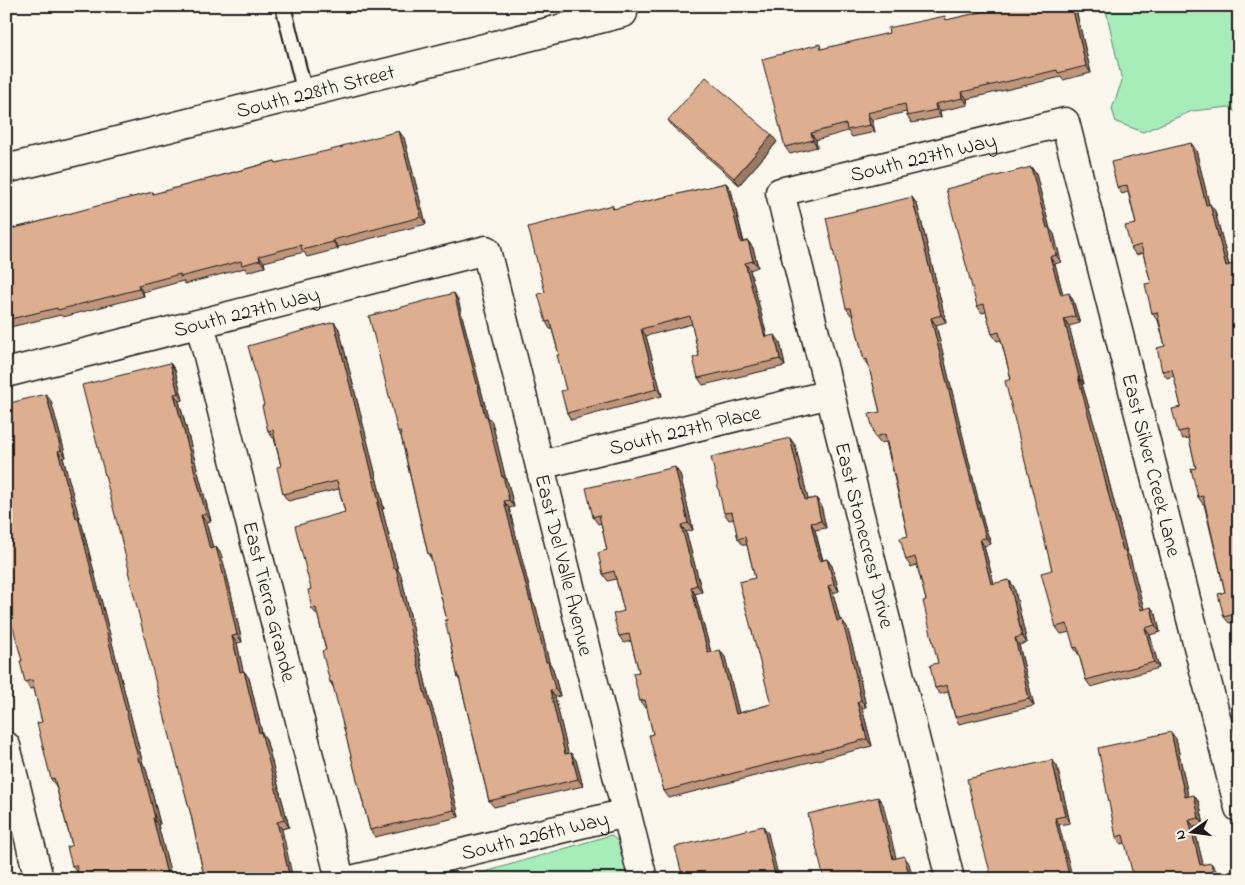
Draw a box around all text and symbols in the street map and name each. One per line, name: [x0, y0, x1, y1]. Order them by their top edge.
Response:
street label: South 228th Street: [233, 58, 398, 127]
street label: South 227th Way: [847, 126, 1000, 191]
street label: South 227th Way: [170, 280, 324, 346]
street label: East Silver Creek Lane: [1112, 371, 1188, 561]
street label: South 227th Place: [606, 398, 765, 465]
street label: East Stonecrest Drive: [825, 439, 901, 632]
street label: East Del Valle Avenue: [526, 471, 600, 660]
street label: East Tierra Grande: [233, 518, 303, 686]
street label: South 226th Way: [459, 805, 612, 870]
north arrow: [1168, 808, 1218, 858]
text: N: [1170, 828, 1192, 842]

